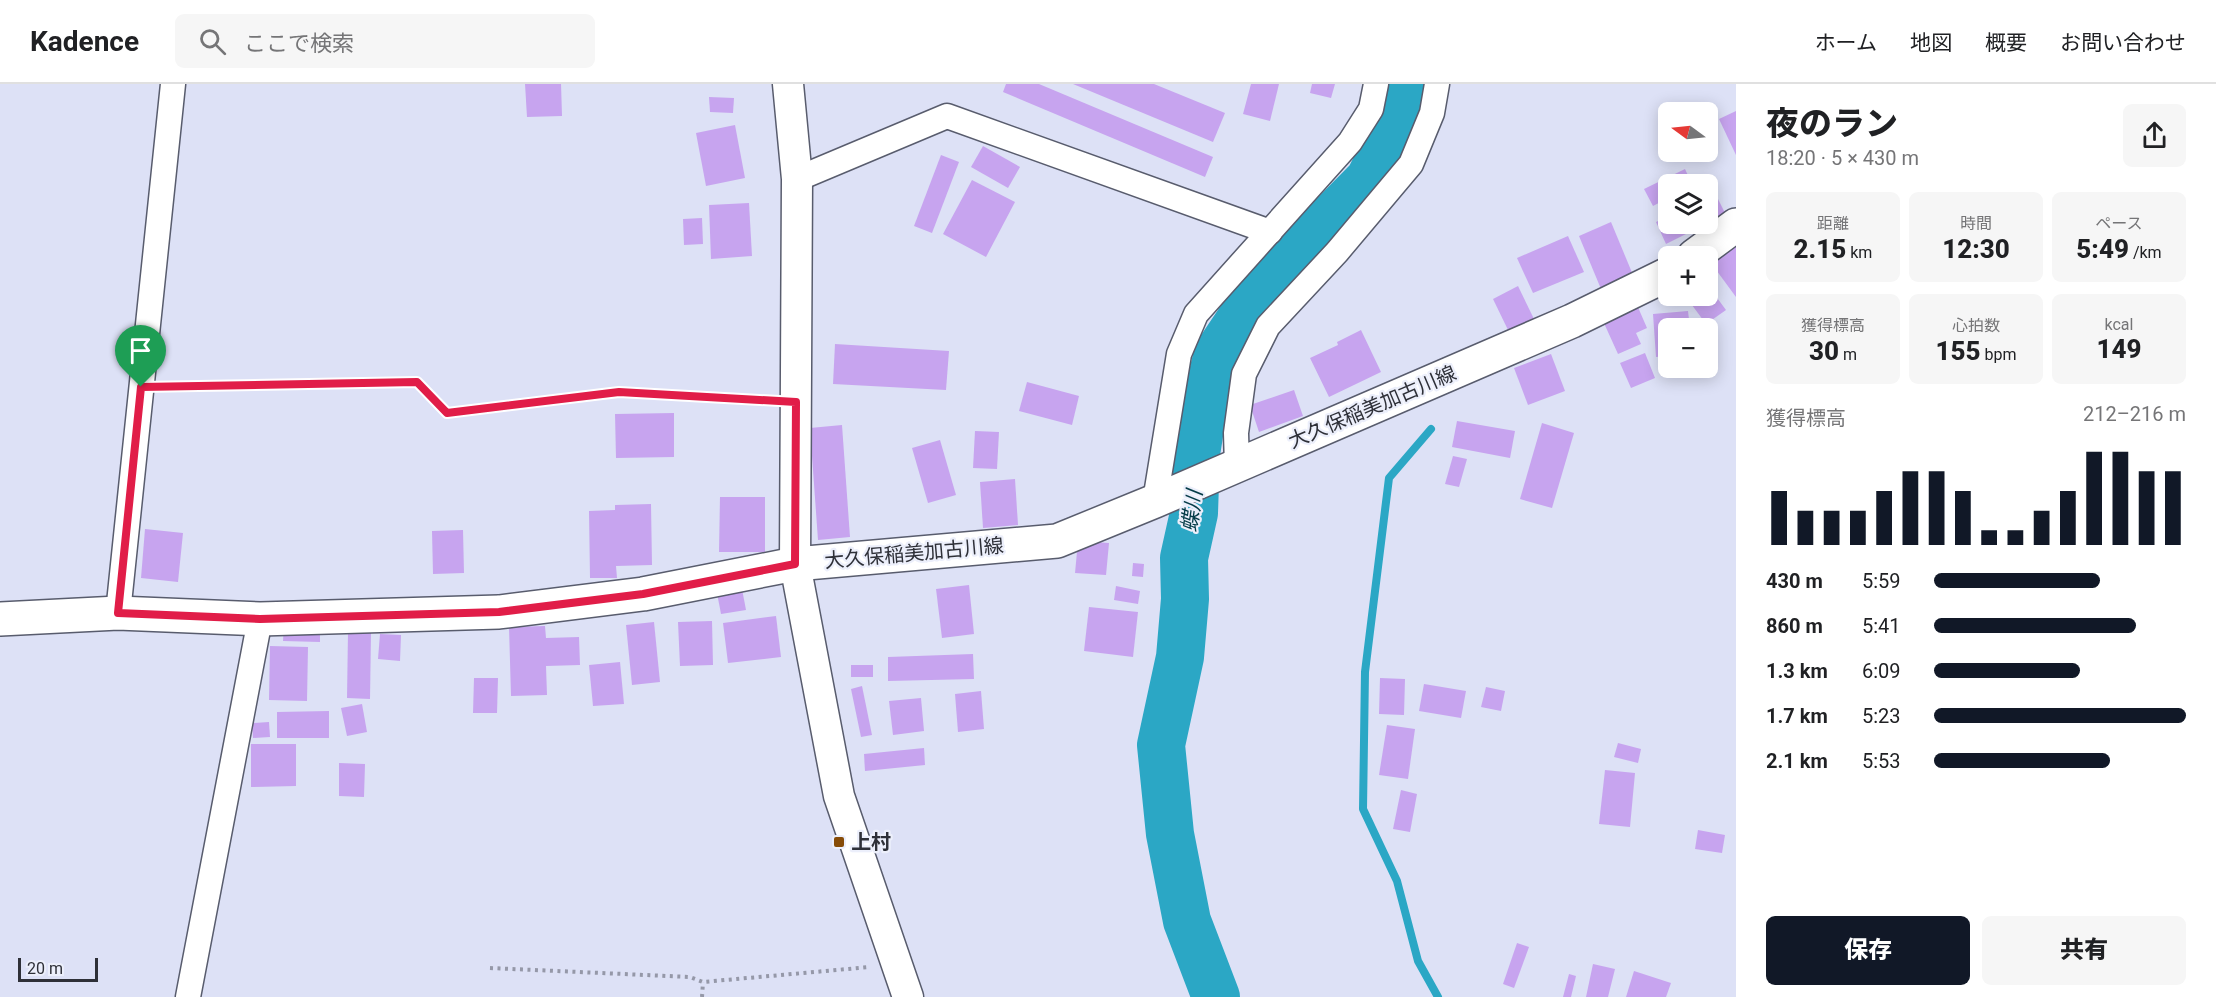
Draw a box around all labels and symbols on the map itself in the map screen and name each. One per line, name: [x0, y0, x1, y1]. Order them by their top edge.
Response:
north arrow: [1658, 102, 1718, 162]
pin: [115, 325, 166, 387]
street label: 大久保稲美加古川線: [1284, 361, 1460, 453]
water label: 蝶川: [1177, 487, 1207, 533]
street label: 大久保稲美加古川線: [823, 533, 1005, 573]
place label: 上村: [851, 830, 891, 854]
marker: 上村: [832, 835, 846, 849]
scale bar: [18, 955, 98, 982]

